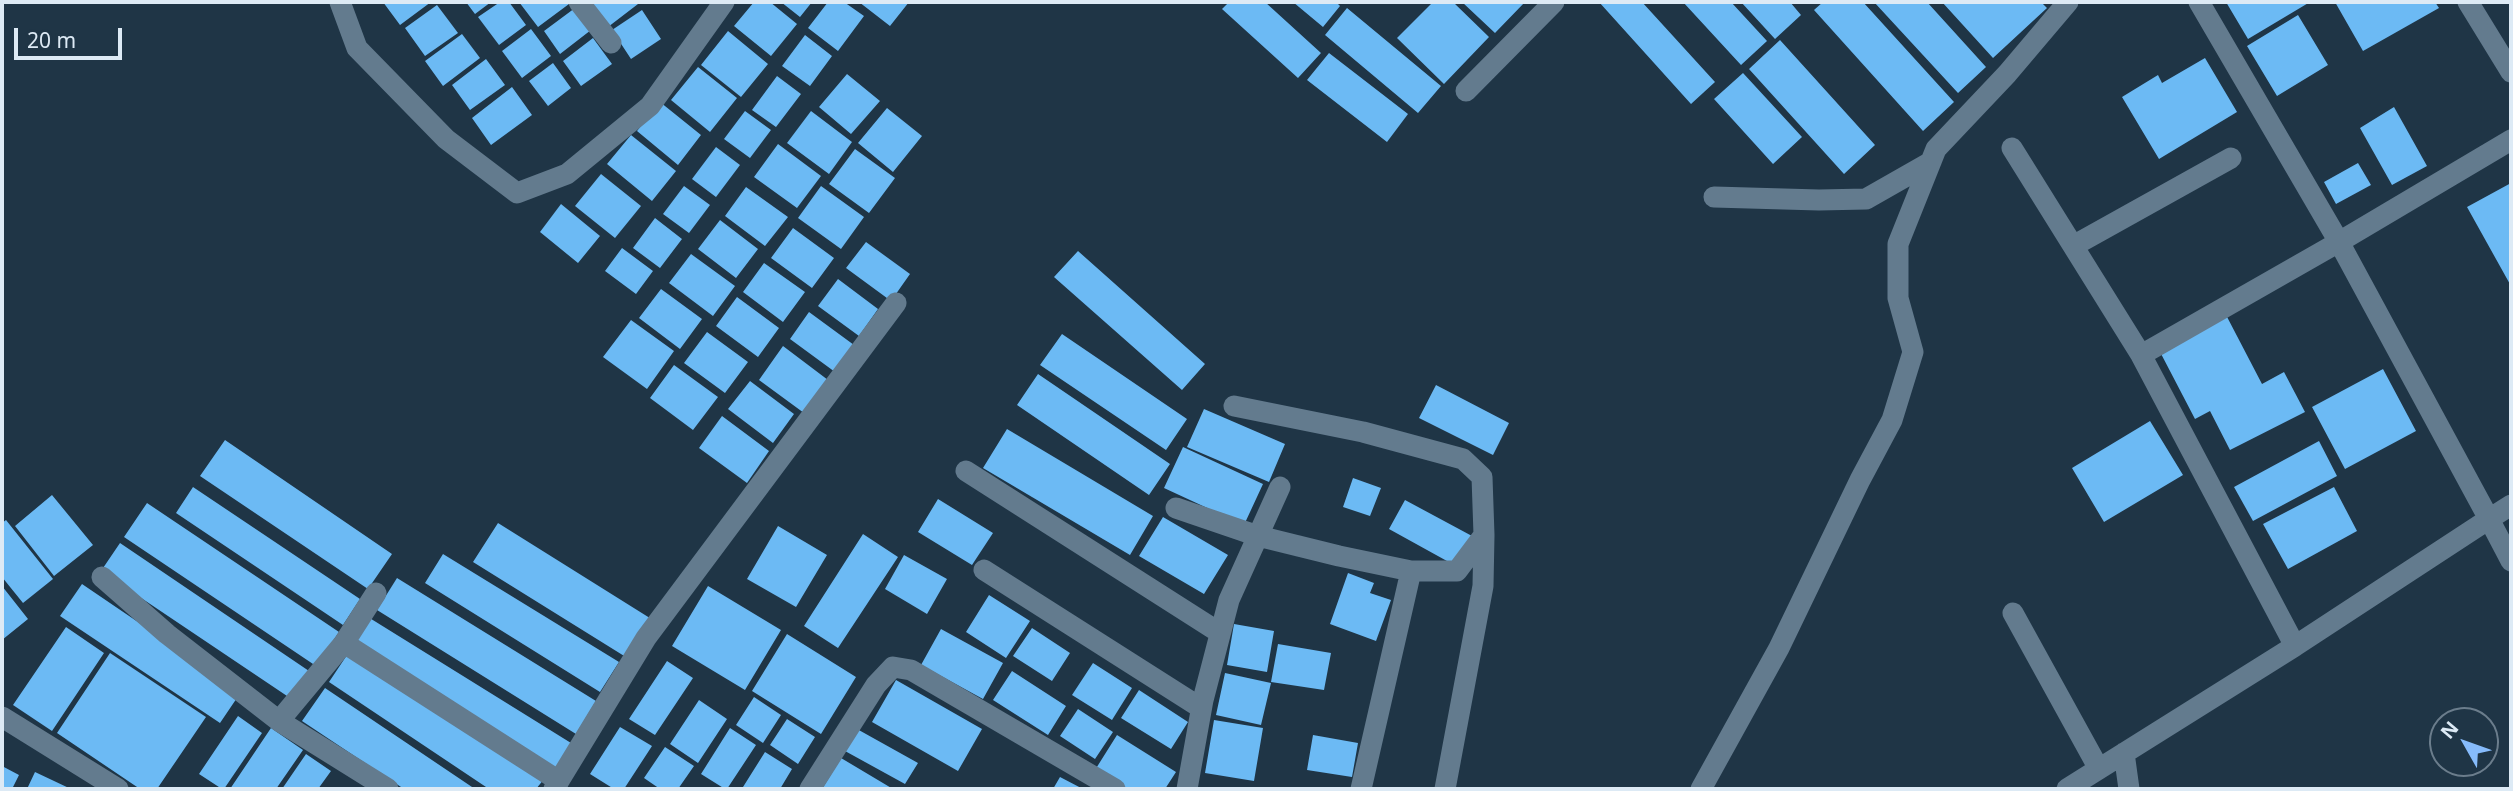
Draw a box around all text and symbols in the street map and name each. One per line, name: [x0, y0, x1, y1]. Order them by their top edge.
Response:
scale bar: [18, 14, 126, 58]
text: 20 m: [27, 26, 76, 54]
north arrow: [2429, 707, 2499, 777]
text: N: [2435, 716, 2464, 744]

